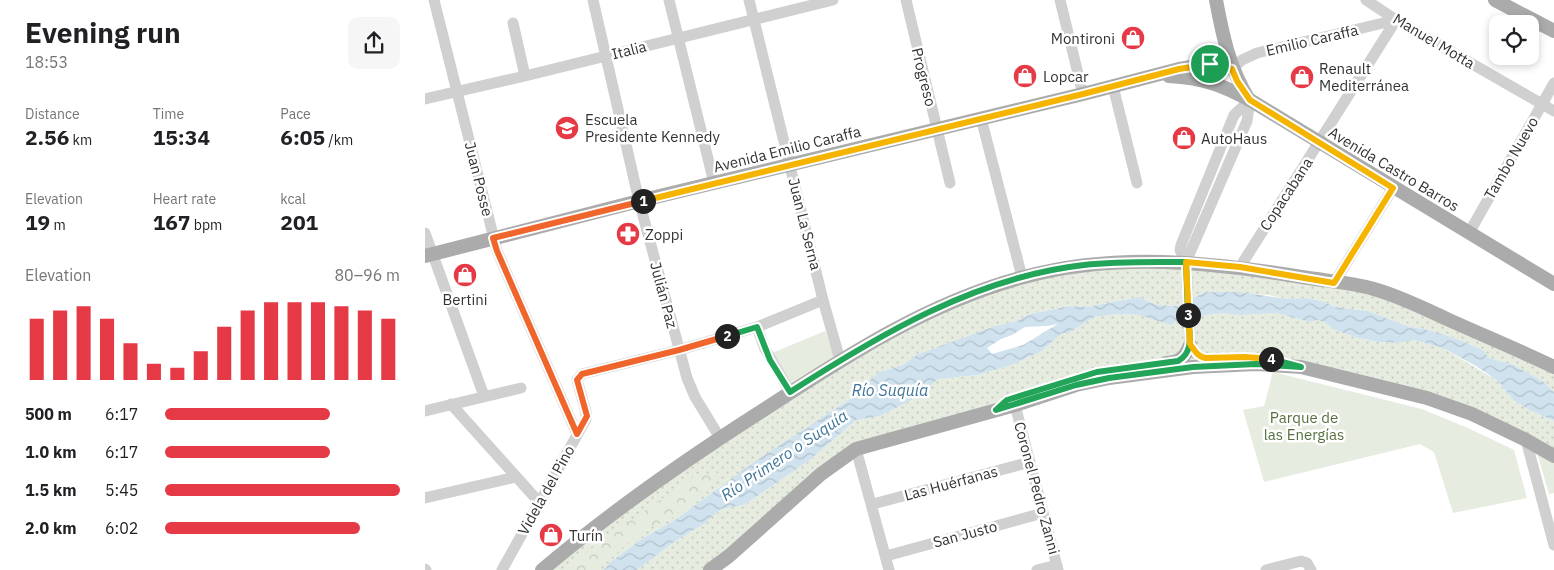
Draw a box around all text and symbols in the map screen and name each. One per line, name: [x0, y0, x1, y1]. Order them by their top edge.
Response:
street label: Manuel Motta: [1390, 9, 1478, 73]
text: Evening run: [25, 14, 181, 51]
map controls: [1489, 15, 1539, 65]
button: locate: [1489, 15, 1539, 65]
button: share: [348, 17, 400, 69]
street label: Emilio Caraffa: [1264, 20, 1360, 60]
shop icon: Montironi: [1120, 25, 1146, 51]
place label: Montironi: [1051, 29, 1115, 48]
street label: Italia: [610, 37, 648, 63]
pin: [1189, 43, 1231, 85]
street label: Progreso: [908, 46, 940, 108]
icon: arrive: [1196, 50, 1224, 78]
text: 18:53: [25, 52, 68, 72]
place label: Renault Mediterránea: [1319, 59, 1409, 95]
shop icon: Lopcar: [1012, 63, 1038, 89]
shop icon: Renault Mediterránea: [1289, 64, 1315, 90]
place label: Lopcar: [1043, 67, 1089, 86]
text: Distance: [25, 105, 80, 123]
text: Time: [153, 105, 184, 123]
text: Pace: [280, 105, 311, 123]
place label: Escuela Presidente Kennedy: [585, 110, 720, 146]
street label: Tambo Nuevo: [1480, 113, 1542, 203]
school or university icon: Escuela Presidente Kennedy: [554, 115, 580, 141]
street label: Avenida Emilio Caraffa: [711, 121, 863, 177]
text: 2.56: [25, 123, 69, 151]
text: 15:34: [153, 123, 210, 151]
text: 6:05: [280, 123, 325, 151]
street label: Avenida Castro Barros: [1325, 123, 1463, 215]
shop icon: AutoHaus: [1171, 125, 1197, 151]
place label: AutoHaus: [1201, 129, 1267, 148]
text: km: [69, 131, 92, 149]
text: /km: [325, 131, 353, 149]
street label: Juan Posse: [461, 140, 497, 218]
street label: Copacabana: [1255, 154, 1317, 234]
street label: Juan La Serna: [784, 176, 826, 272]
pin: 1: [631, 188, 655, 214]
text: Elevation: [25, 190, 83, 208]
text: Heart rate: [153, 190, 216, 208]
text: kcal: [280, 190, 306, 208]
text: 1: [639, 192, 648, 210]
text: 19: [25, 208, 50, 236]
text: 167: [153, 208, 190, 236]
text: 201: [280, 208, 318, 236]
text: m: [50, 216, 66, 234]
text: bpm: [190, 216, 222, 234]
pharmacy icon: Zoppi: [615, 221, 641, 247]
place label: Zoppi: [645, 225, 683, 244]
street label: Julián Paz: [646, 260, 682, 330]
shop icon: Bertini: [452, 262, 478, 288]
text: Elevation: [25, 265, 91, 285]
text: 80–96 m: [334, 265, 400, 285]
place label: Bertini: [443, 290, 487, 309]
pin: 3: [1175, 302, 1201, 328]
text: 3: [1184, 306, 1193, 324]
pin: 2: [715, 324, 739, 348]
text: 2: [723, 327, 732, 345]
pin: 4: [1259, 346, 1283, 372]
text: 4: [1267, 350, 1276, 368]
water label: Río Suquía: [852, 380, 928, 400]
text: 500 m: [25, 404, 72, 424]
text: 6:17: [105, 404, 138, 424]
water label: Río Primero o Suquía: [717, 405, 851, 505]
park label: Parque de las Energías: [1264, 408, 1344, 444]
street label: Coronel Pedro Zanni: [1010, 420, 1064, 556]
text: 1.0 km: [25, 442, 76, 462]
text: 6:17: [105, 442, 138, 462]
street label: Videla del Pino: [514, 442, 578, 538]
street label: Las Huérfanas: [902, 461, 1000, 505]
text: 1.5 km: [25, 480, 76, 500]
text: 5:45: [105, 480, 138, 500]
street label: San Justo: [931, 516, 999, 552]
text: 2.0 km: [25, 518, 76, 538]
text: 6:02: [105, 518, 138, 538]
shop icon: Turín: [538, 522, 564, 548]
place label: Turín: [569, 526, 603, 545]

